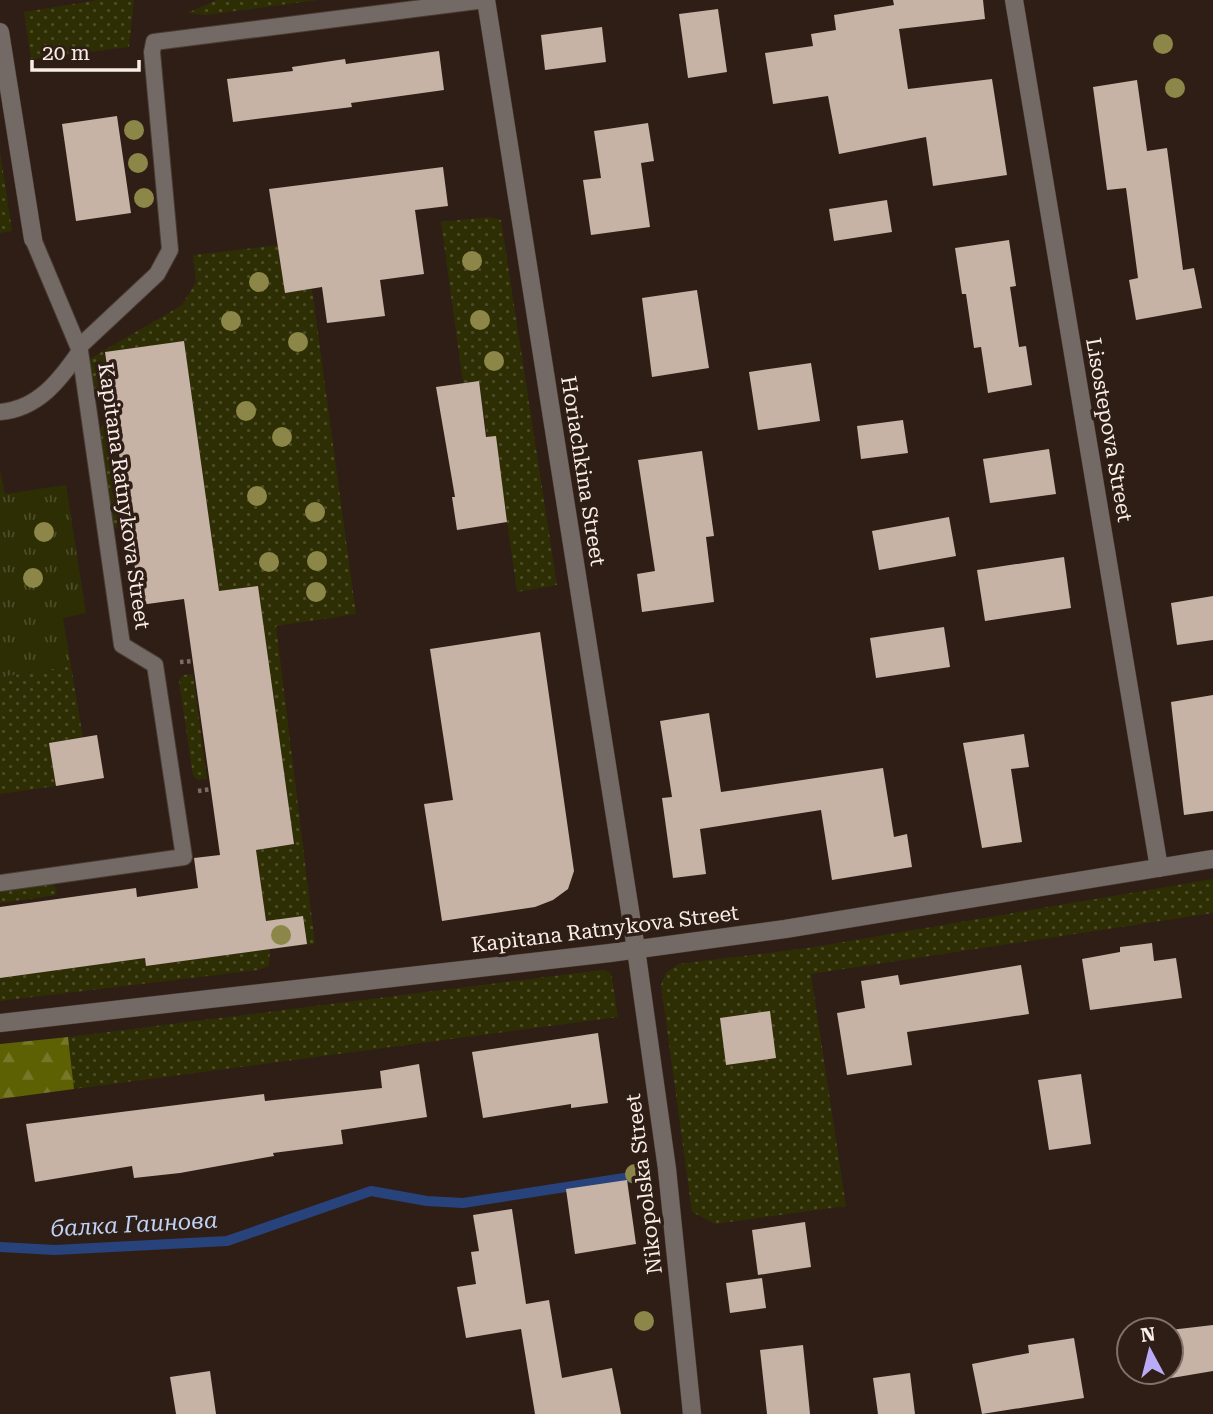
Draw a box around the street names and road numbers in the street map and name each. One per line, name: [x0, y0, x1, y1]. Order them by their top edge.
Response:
street label: Lisostepova Street: [1081, 336, 1137, 524]
street label: Kapitana Ratnykova Street: [93, 361, 155, 631]
street label: Horiachkina Street: [556, 374, 610, 568]
street label: Kapitana Ratnykova Street: [470, 901, 740, 957]
street label: Nikopolska Street: [621, 1092, 667, 1276]

